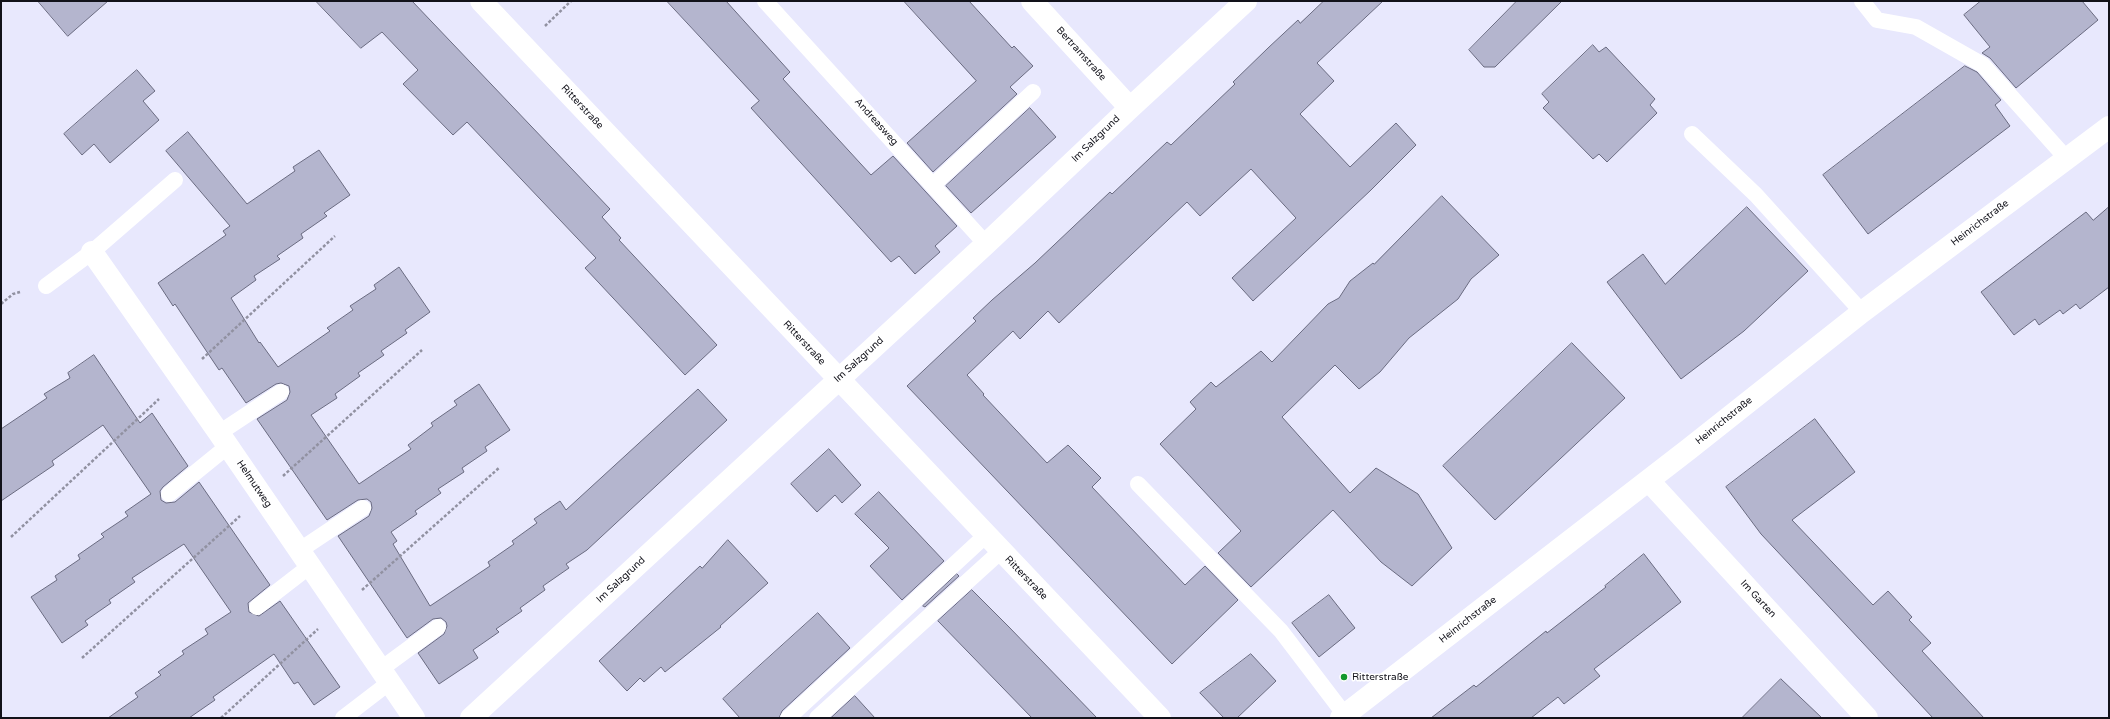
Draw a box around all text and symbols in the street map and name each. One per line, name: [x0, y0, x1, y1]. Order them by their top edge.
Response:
street label: Bertramstraße: [1054, 24, 1108, 84]
street label: Ritterstraße: [558, 82, 606, 132]
street label: Andreasweg: [852, 96, 900, 148]
street label: Im Salzgrund: [1069, 113, 1123, 165]
street label: Heinrichstraße: [1949, 197, 2011, 249]
street label: Ritterstraße: [780, 318, 828, 368]
street label: Im Salzgrund: [832, 335, 886, 385]
street label: Heinrichstraße: [1693, 395, 1755, 447]
street label: Helmutweg: [234, 458, 274, 510]
street label: Im Salzgrund: [594, 554, 648, 606]
street label: Ritterstraße: [1002, 554, 1050, 602]
street label: Im Garten: [1738, 578, 1778, 620]
street label: Heinrichstraße: [1437, 594, 1499, 646]
place label: Ritterstraße: [1352, 671, 1408, 683]
marker: Ritterstraße: [1339, 672, 1349, 682]

